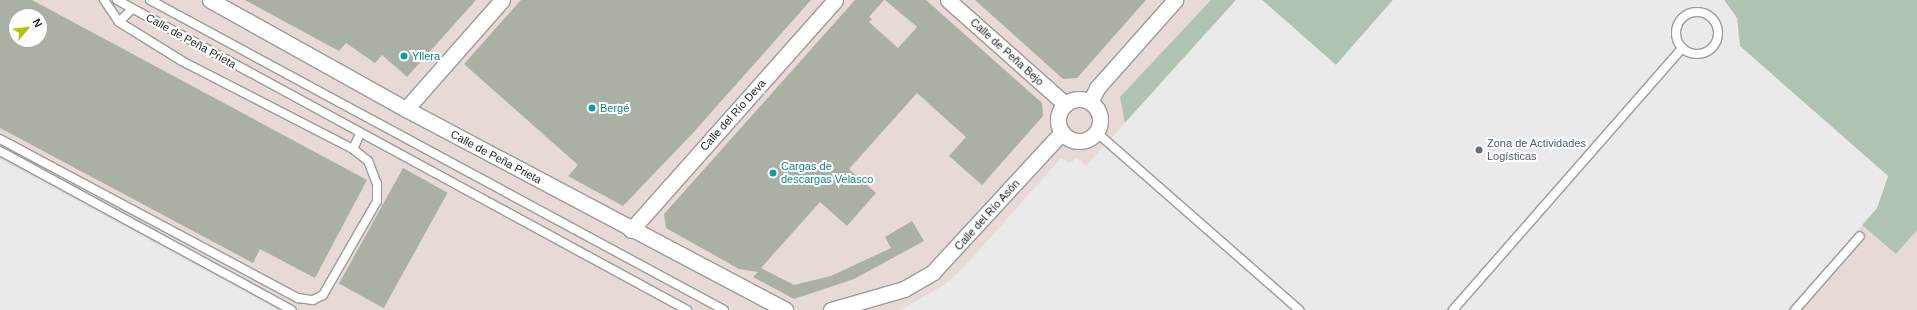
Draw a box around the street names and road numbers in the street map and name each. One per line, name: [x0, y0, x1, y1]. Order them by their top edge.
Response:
street label: Calle de Peña Prieta: [144, 11, 238, 71]
street label: Calle de Peña Bejo: [968, 16, 1046, 88]
street label: Calle del Río Deva: [697, 77, 769, 153]
street label: Calle de Peña Prieta: [448, 127, 544, 187]
street label: Calle del Río Asón: [952, 177, 1022, 253]

